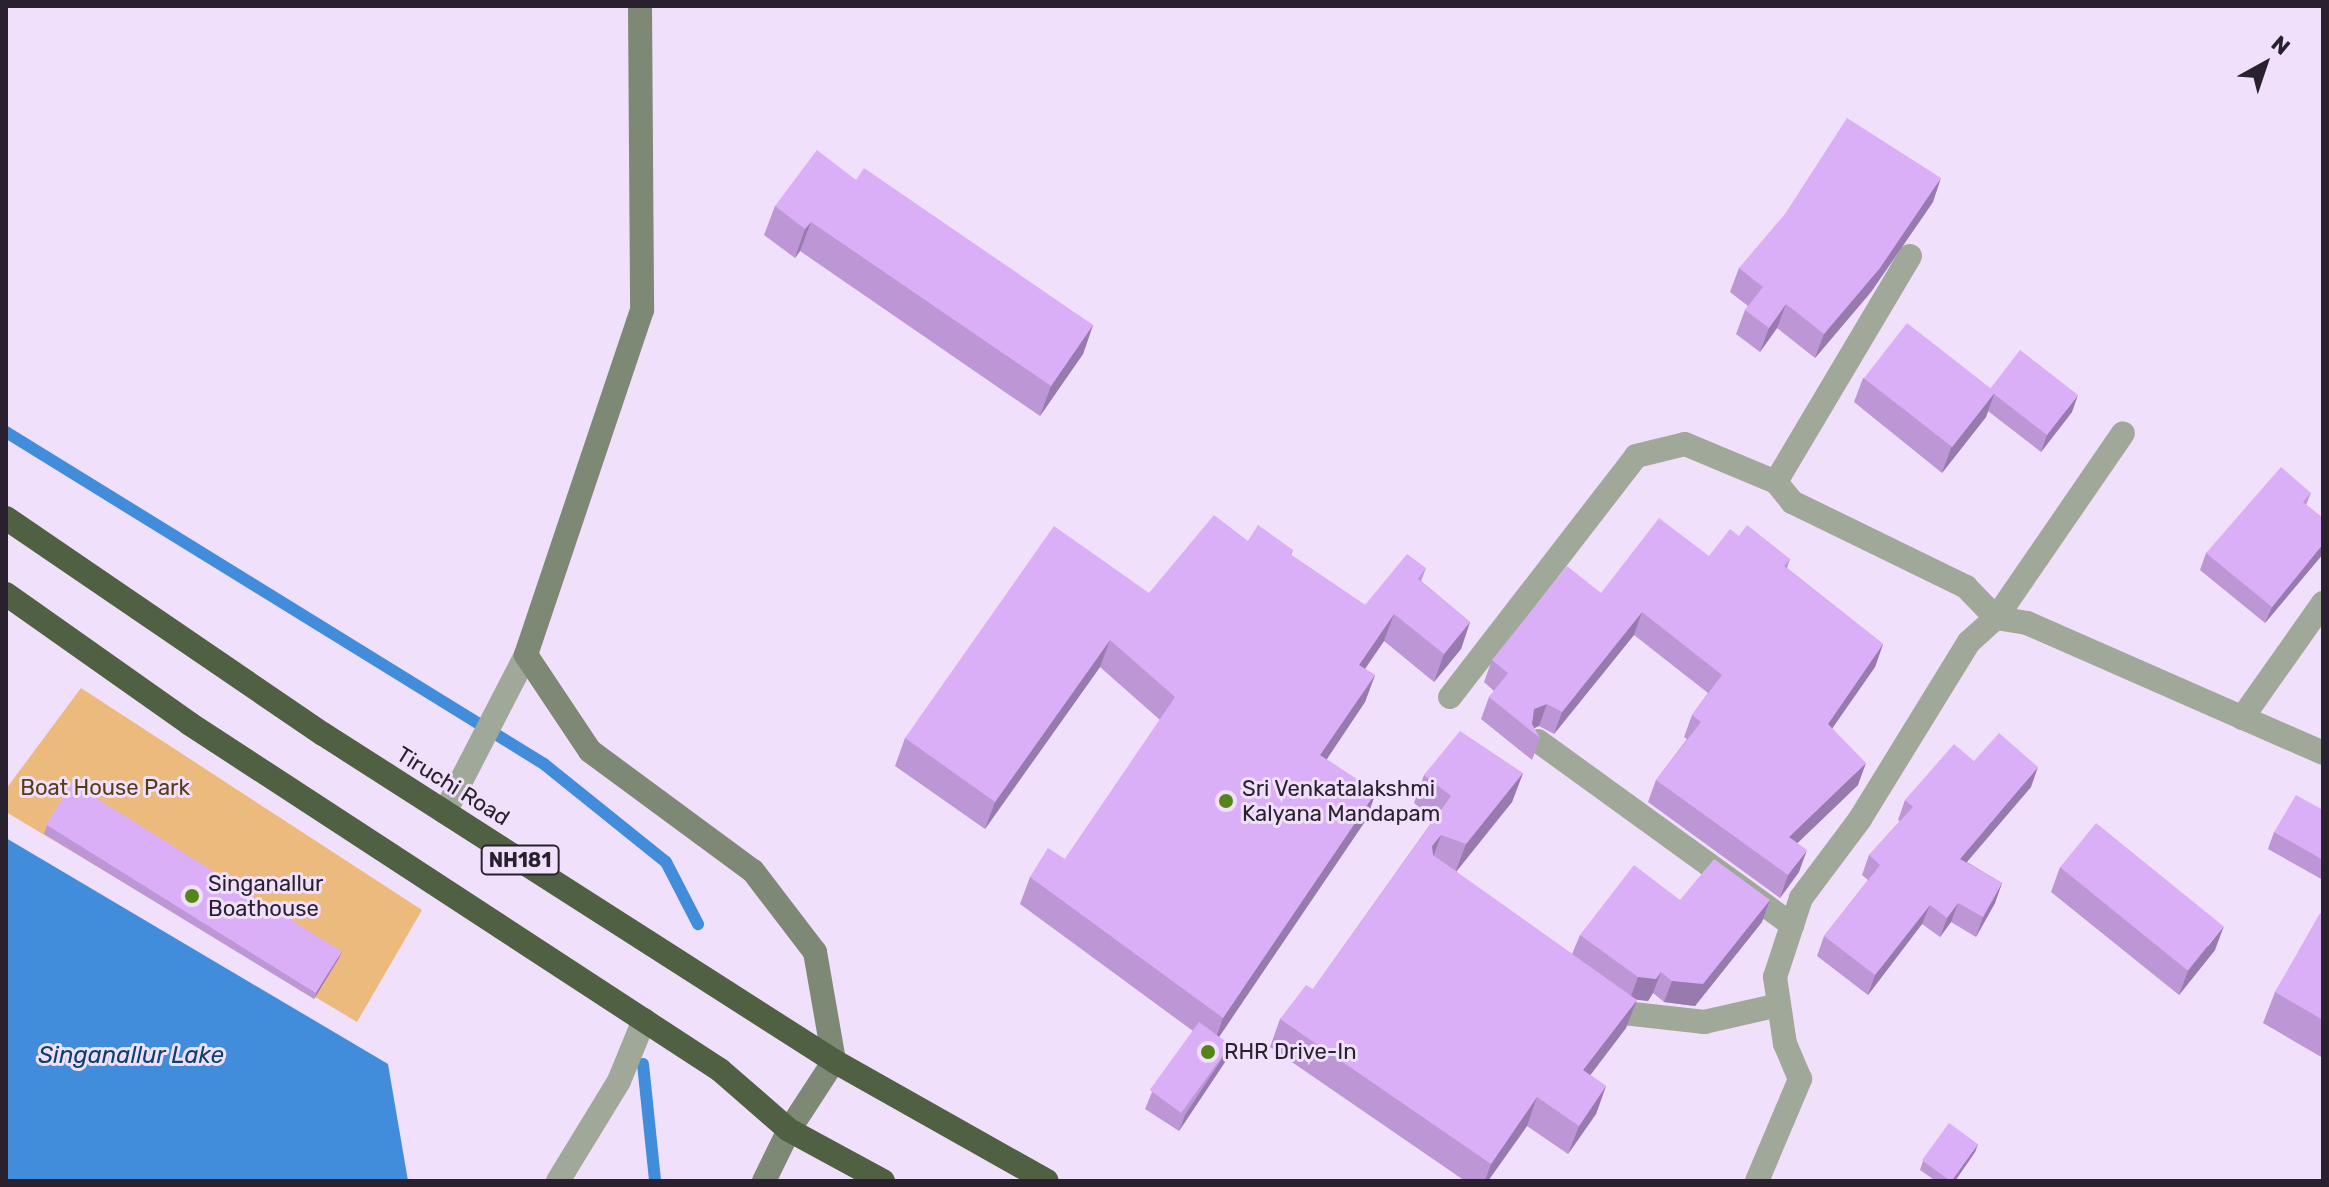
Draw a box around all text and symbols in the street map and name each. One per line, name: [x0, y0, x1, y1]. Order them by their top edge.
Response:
north arrow: [2225, 24, 2305, 104]
text: N: [2266, 30, 2295, 61]
street label: Tiruchi Road: [392, 741, 514, 831]
park label: Boat House Park: [20, 775, 190, 801]
place label: Sri Venkatalakshmi Kalyana Mandapam: [1242, 775, 1440, 826]
marker: Sri Venkatalakshmi Kalyana Mandapam: [1217, 792, 1235, 810]
road number: NH181: [480, 844, 560, 876]
place label: Singanallur Boathouse: [208, 870, 323, 922]
marker: Singanallur Boathouse: [183, 887, 201, 905]
place label: RHR Drive-In: [1224, 1039, 1357, 1065]
water label: Singanallur Lake: [38, 1042, 224, 1070]
marker: RHR Drive-In: [1199, 1043, 1217, 1061]

